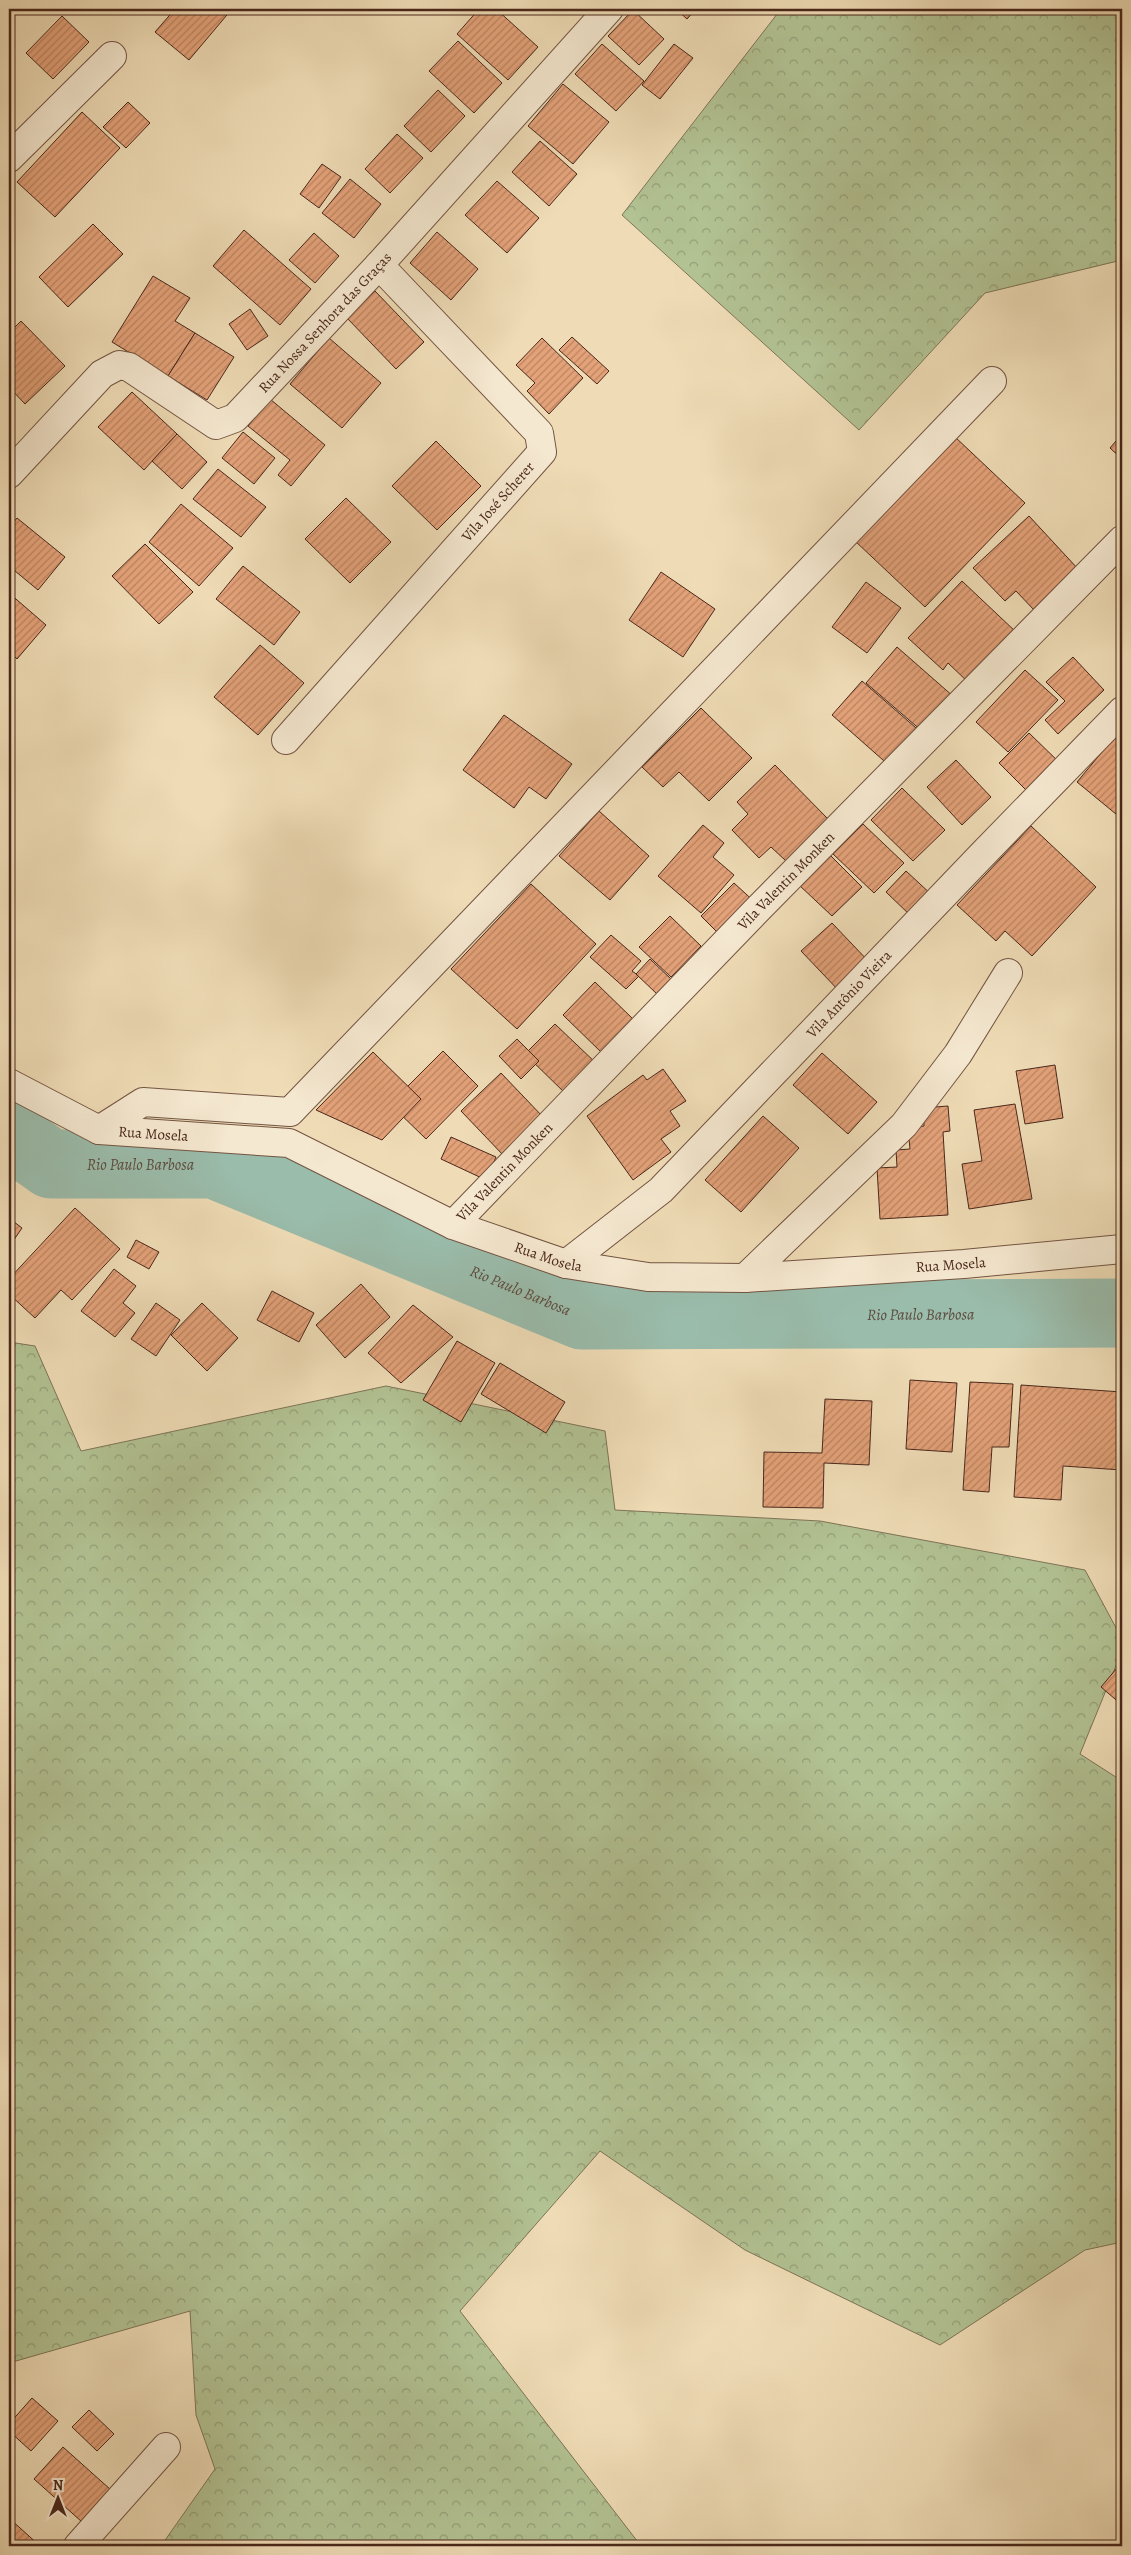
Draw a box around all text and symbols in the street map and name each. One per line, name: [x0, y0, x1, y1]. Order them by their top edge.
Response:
street label: Rua Nossa Senhora das Graças: [254, 248, 396, 397]
street label: Vila José Scherer: [456, 457, 539, 547]
street label: Vila Valentin Monken: [732, 827, 839, 935]
street label: Vila Antônio Vieira: [801, 945, 896, 1043]
street label: Vila Valentin Monken: [451, 1118, 557, 1226]
street label: Rua Mosela: [118, 1121, 189, 1146]
water label: Rio Paulo Barbosa: [87, 1154, 195, 1176]
street label: Rua Mosela: [512, 1237, 584, 1276]
street label: Rua Mosela: [915, 1252, 987, 1277]
water label: Rio Paulo Barbosa: [466, 1260, 575, 1322]
water label: Rio Paulo Barbosa: [867, 1304, 975, 1326]
north arrow: [32, 2472, 82, 2522]
text: N: [53, 2476, 63, 2495]

